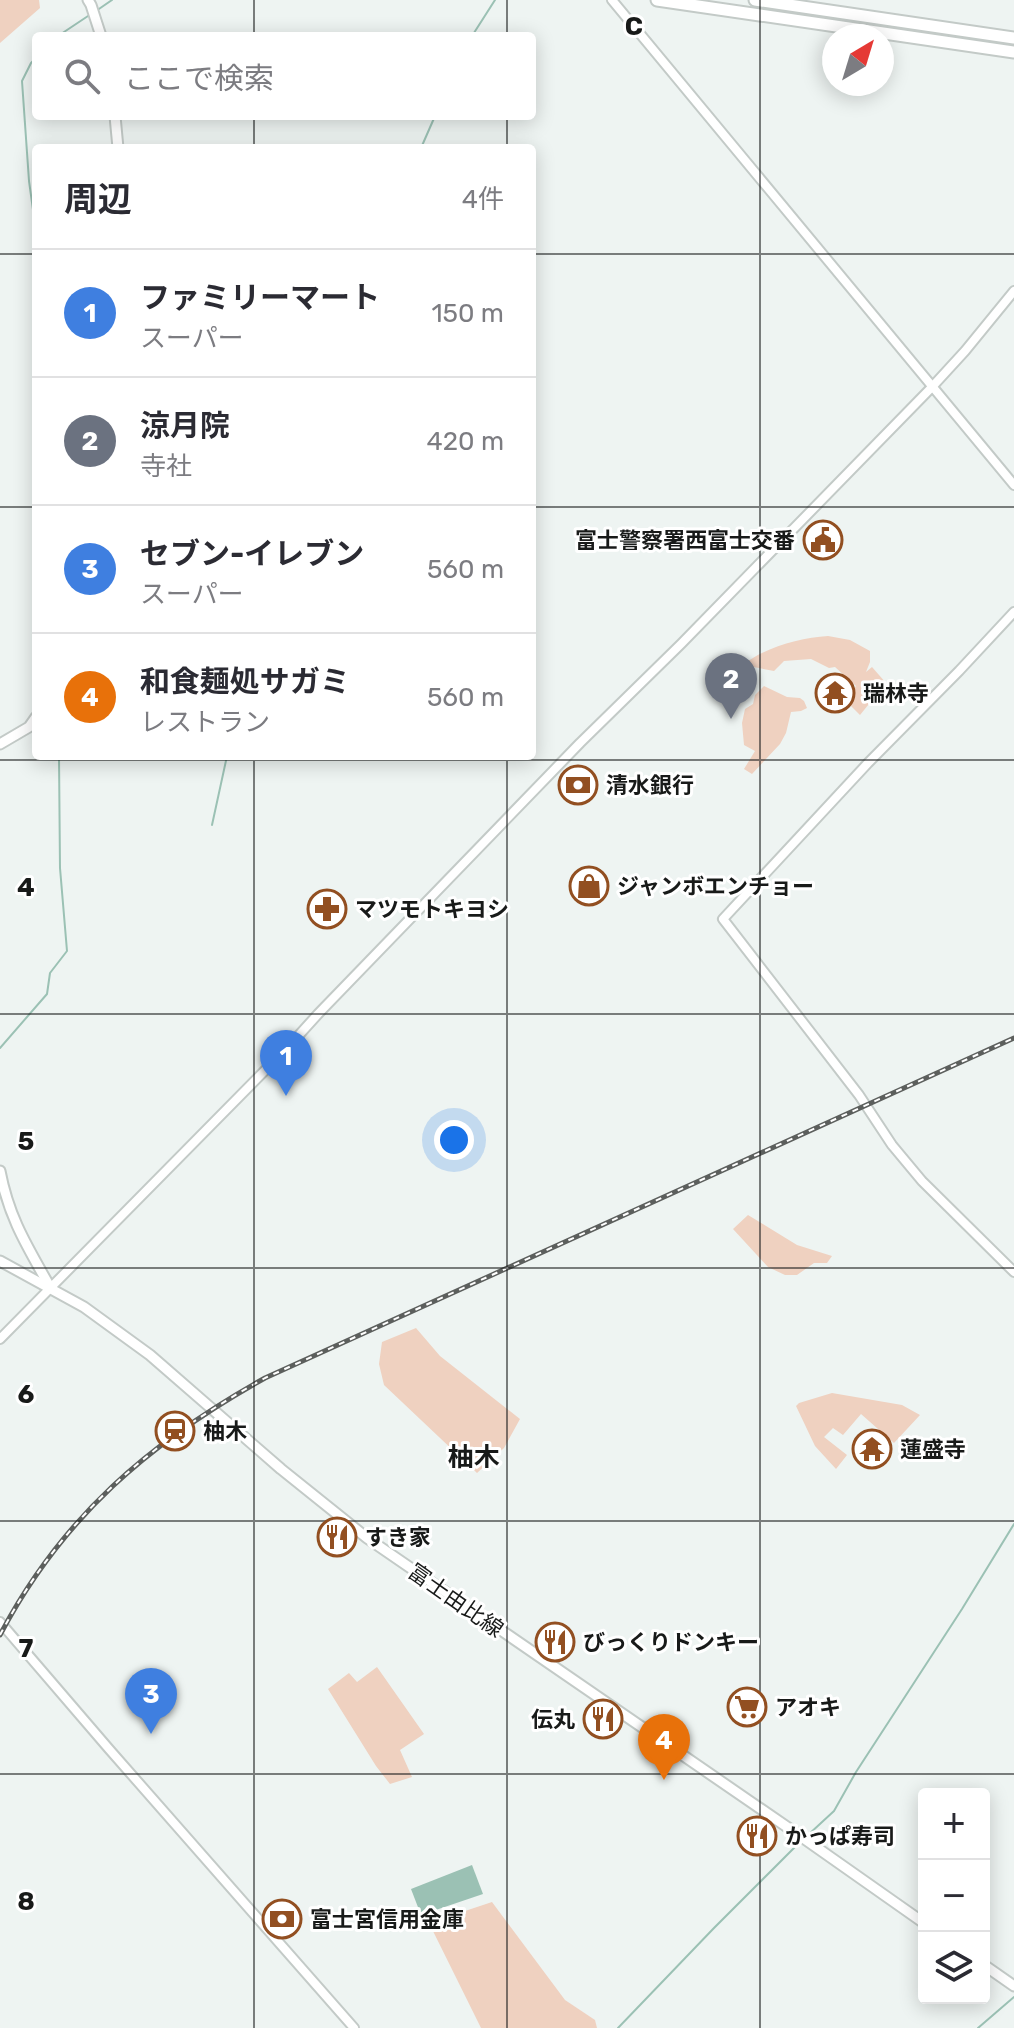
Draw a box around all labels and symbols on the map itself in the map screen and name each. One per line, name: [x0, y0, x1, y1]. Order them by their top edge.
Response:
text: C: [625, 11, 643, 42]
north arrow: [822, 24, 894, 96]
public building icon: 富士警察署西富士交番: [802, 519, 844, 561]
place label: 富士警察署西富士交番: [575, 527, 795, 554]
pin: 2: [705, 653, 757, 719]
temple icon: 瑞林寺: [814, 672, 856, 714]
place label: 瑞林寺: [863, 680, 929, 707]
bank icon: 清水銀行: [557, 764, 599, 806]
place label: 清水銀行: [606, 772, 694, 799]
shop icon: ジャンボエンチョー: [568, 865, 610, 907]
text: 4: [17, 872, 35, 903]
place label: ジャンボエンチョー: [617, 873, 814, 900]
pharmacy icon: マツモトキヨシ: [306, 888, 348, 930]
place label: マツモトキヨシ: [355, 896, 509, 923]
pin: 1: [260, 1030, 312, 1096]
your location: [434, 1120, 474, 1160]
text: 5: [18, 1126, 34, 1157]
text: 6: [18, 1379, 35, 1410]
station icon: 柚木: [154, 1410, 196, 1452]
place label: 柚木: [203, 1418, 247, 1445]
temple icon: 蓮盛寺: [851, 1428, 893, 1470]
place label: 蓮盛寺: [900, 1436, 966, 1463]
district label: 柚木: [448, 1442, 500, 1473]
restaurant icon: すき家: [316, 1516, 358, 1558]
place label: すき家: [365, 1524, 431, 1551]
street label: 富士由比線: [403, 1558, 509, 1643]
restaurant icon: びっくりドンキー: [534, 1621, 576, 1663]
place label: びっくりドンキー: [583, 1629, 759, 1656]
text: 7: [19, 1633, 34, 1664]
pin: 3: [125, 1668, 177, 1734]
supermarket icon: アオキ: [726, 1686, 768, 1728]
place label: アオキ: [775, 1694, 841, 1721]
restaurant icon: 伝丸: [582, 1698, 624, 1740]
place label: 伝丸: [531, 1706, 575, 1733]
pin: 4: [638, 1714, 690, 1780]
restaurant icon: かっぱ寿司: [736, 1815, 778, 1857]
place label: かっぱ寿司: [785, 1823, 895, 1850]
text: 8: [17, 1886, 35, 1917]
bank icon: 富士宮信用金庫: [261, 1898, 303, 1940]
place label: 富士宮信用金庫: [310, 1906, 464, 1933]

